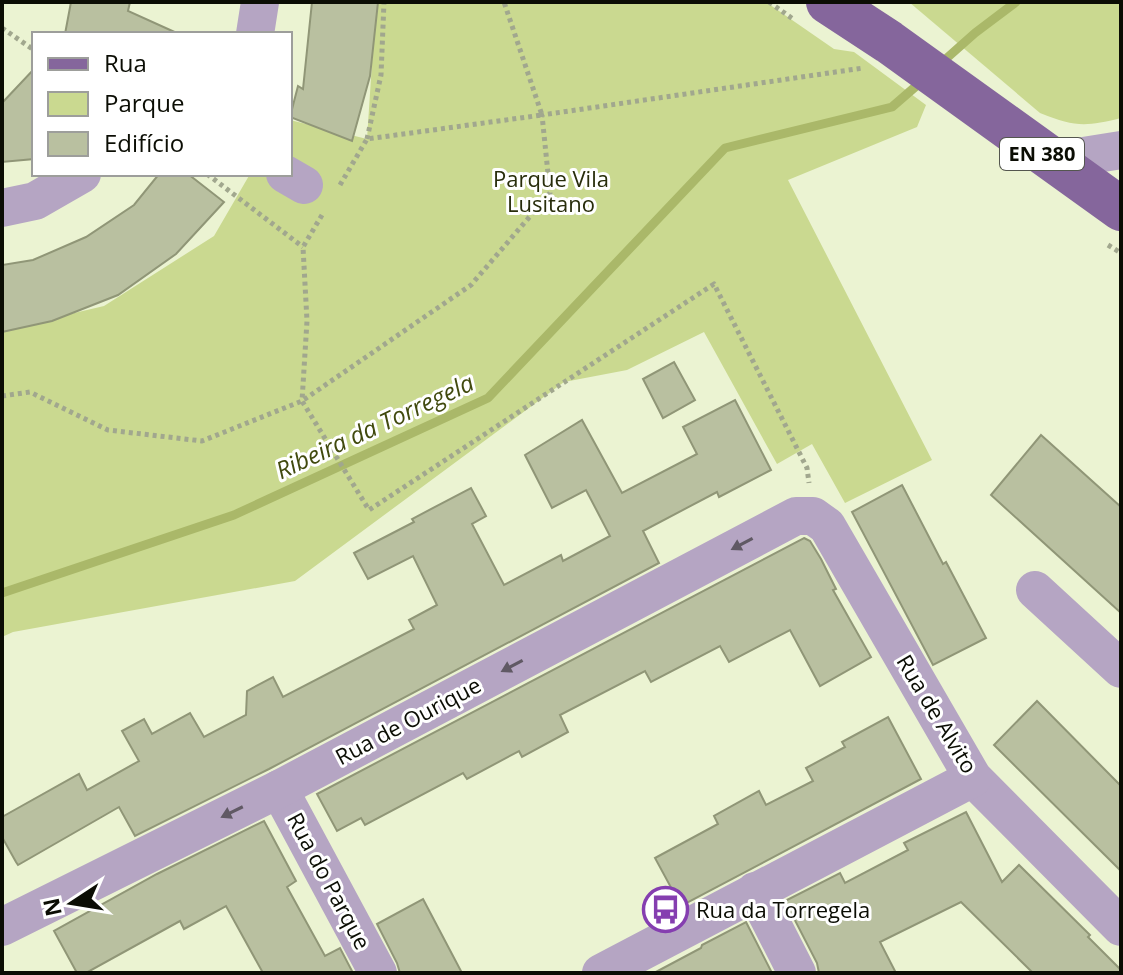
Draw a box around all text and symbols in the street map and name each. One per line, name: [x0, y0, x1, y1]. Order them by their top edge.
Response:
legend: [32, 32, 292, 176]
text: Rua: [104, 46, 147, 79]
text: Parque: [104, 86, 184, 119]
text: Edifício: [104, 126, 184, 159]
road number: EN 380: [1000, 138, 1084, 170]
park label: Parque Vila Lusitano: [493, 163, 609, 218]
water label: Ribeira da Torregela: [270, 365, 479, 486]
one-way arrow: [731, 537, 753, 551]
street label: Rua de Alvito: [891, 648, 985, 778]
one-way arrow: [501, 659, 524, 672]
street label: Rua de Ourique: [329, 669, 486, 771]
one-way arrow: [221, 806, 244, 819]
street label: Rua do Parque: [281, 807, 379, 954]
north arrow: [32, 863, 112, 943]
bus stop icon: Rua da Torregela: [641, 886, 689, 934]
place label: Rua da Torregela: [696, 894, 870, 924]
text: N: [35, 895, 68, 919]

